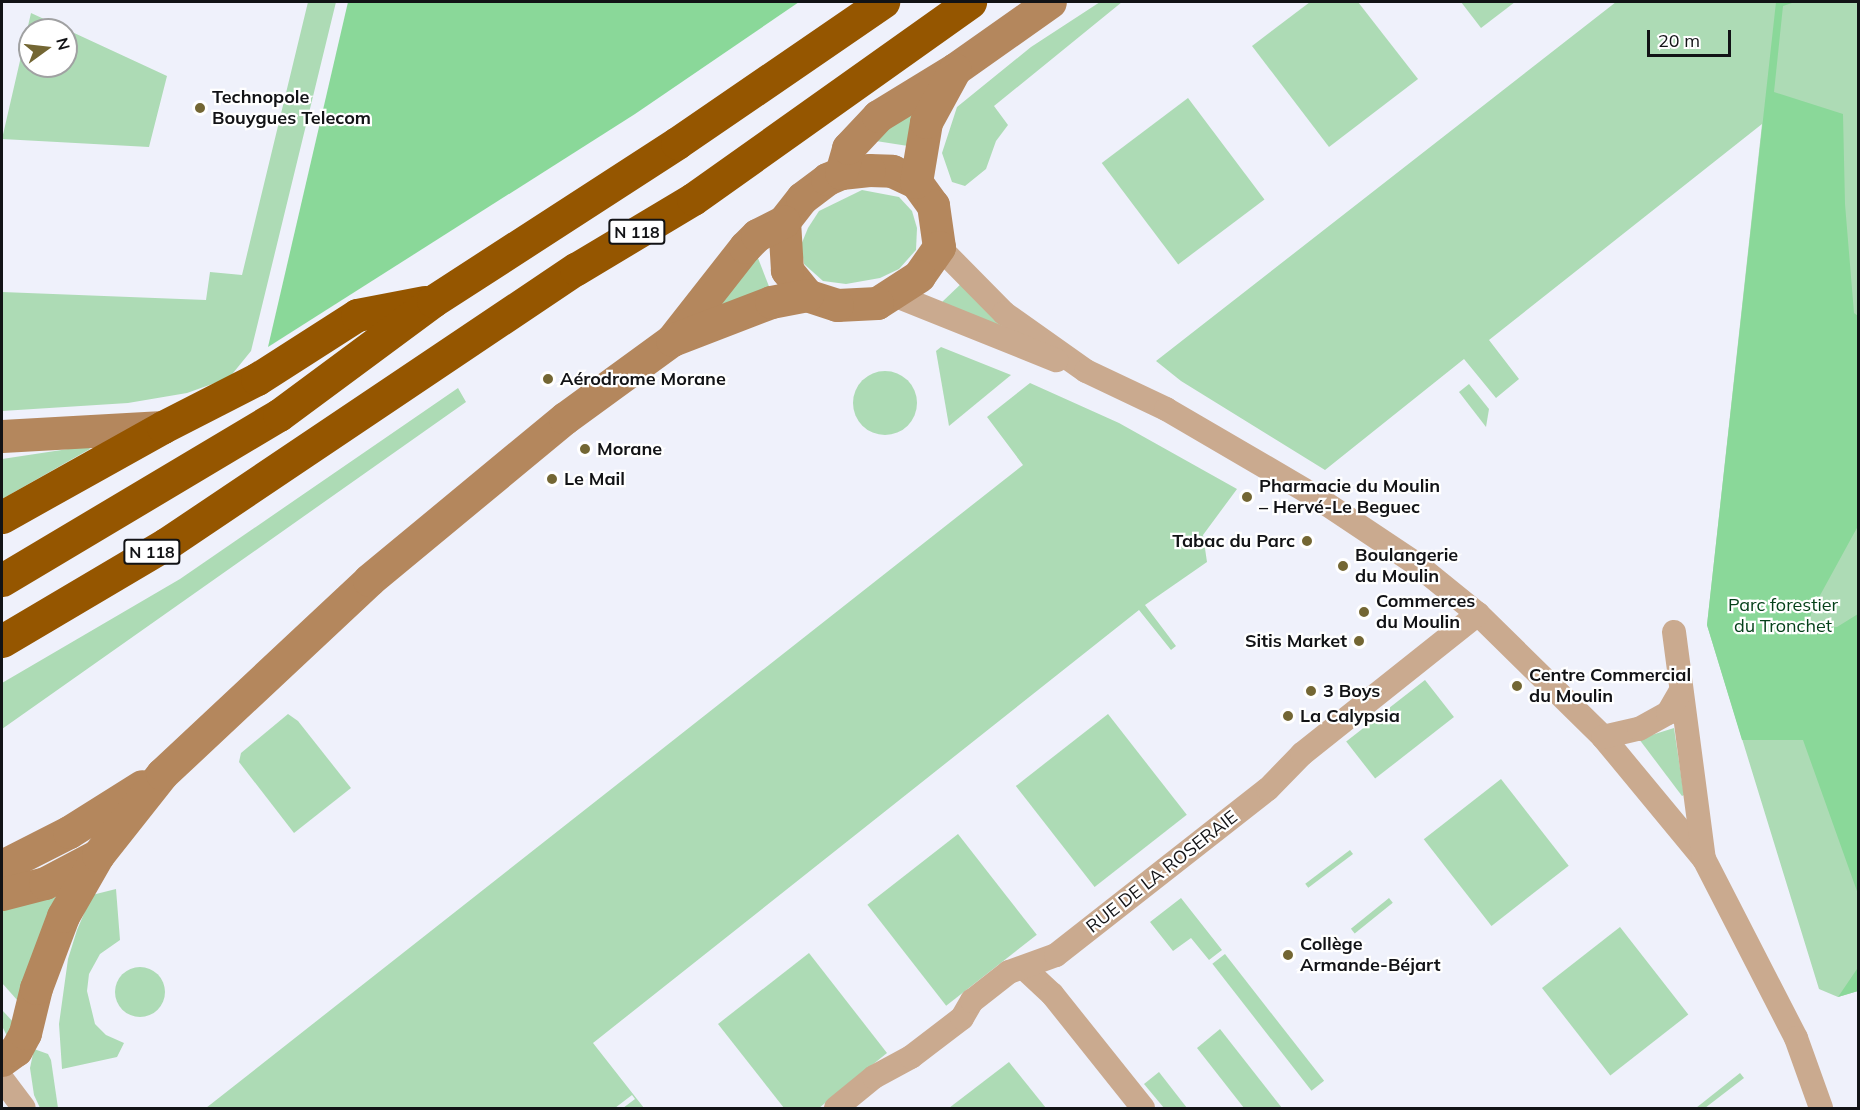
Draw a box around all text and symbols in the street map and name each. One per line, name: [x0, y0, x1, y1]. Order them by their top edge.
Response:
north arrow: [18, 18, 78, 78]
scale bar: [1650, 18, 1734, 56]
text: 20 m: [1658, 29, 1700, 52]
text: N: [52, 35, 75, 52]
place label: Technopole Bouygues Telecom: [212, 87, 371, 130]
marker: Technopole Bouygues Telecom: [193, 101, 207, 115]
road number: N 118: [607, 219, 667, 245]
place label: Aérodrome Morane: [560, 368, 726, 390]
marker: Aérodrome Morane: [541, 372, 555, 386]
place label: Morane: [597, 438, 662, 460]
marker: Morane: [578, 442, 592, 456]
place label: Le Mail: [564, 468, 625, 490]
marker: Le Mail: [545, 472, 559, 486]
place label: Pharmacie du Moulin – Hervé-Le Beguec: [1259, 476, 1440, 518]
marker: Pharmacie du Moulin – Hervé-Le Beguec: [1240, 490, 1254, 504]
place label: Tabac du Parc: [1172, 530, 1295, 552]
marker: Tabac du Parc: [1300, 534, 1314, 548]
road number: N 118: [122, 539, 182, 565]
place label: Boulangerie du Moulin: [1355, 545, 1458, 588]
marker: Boulangerie du Moulin: [1336, 559, 1350, 573]
place label: Commerces du Moulin: [1376, 591, 1475, 634]
park label: Parc forestier du Tronchet: [1728, 595, 1838, 638]
marker: Commerces du Moulin: [1357, 605, 1371, 619]
place label: Sitis Market: [1245, 630, 1347, 652]
marker: Sitis Market: [1352, 634, 1366, 648]
place label: Centre Commercial du Moulin: [1529, 665, 1691, 708]
marker: Centre Commercial du Moulin: [1510, 679, 1524, 693]
place label: 3 Boys: [1323, 680, 1380, 702]
marker: 3 Boys: [1304, 684, 1318, 698]
place label: La Calypsia: [1300, 705, 1400, 727]
marker: La Calypsia: [1281, 709, 1295, 723]
street label: RUE DE LA ROSERAIE: [1082, 806, 1242, 938]
place label: Collège Armande-Béjart: [1300, 934, 1440, 976]
marker: Collège Armande-Béjart: [1281, 948, 1295, 962]

